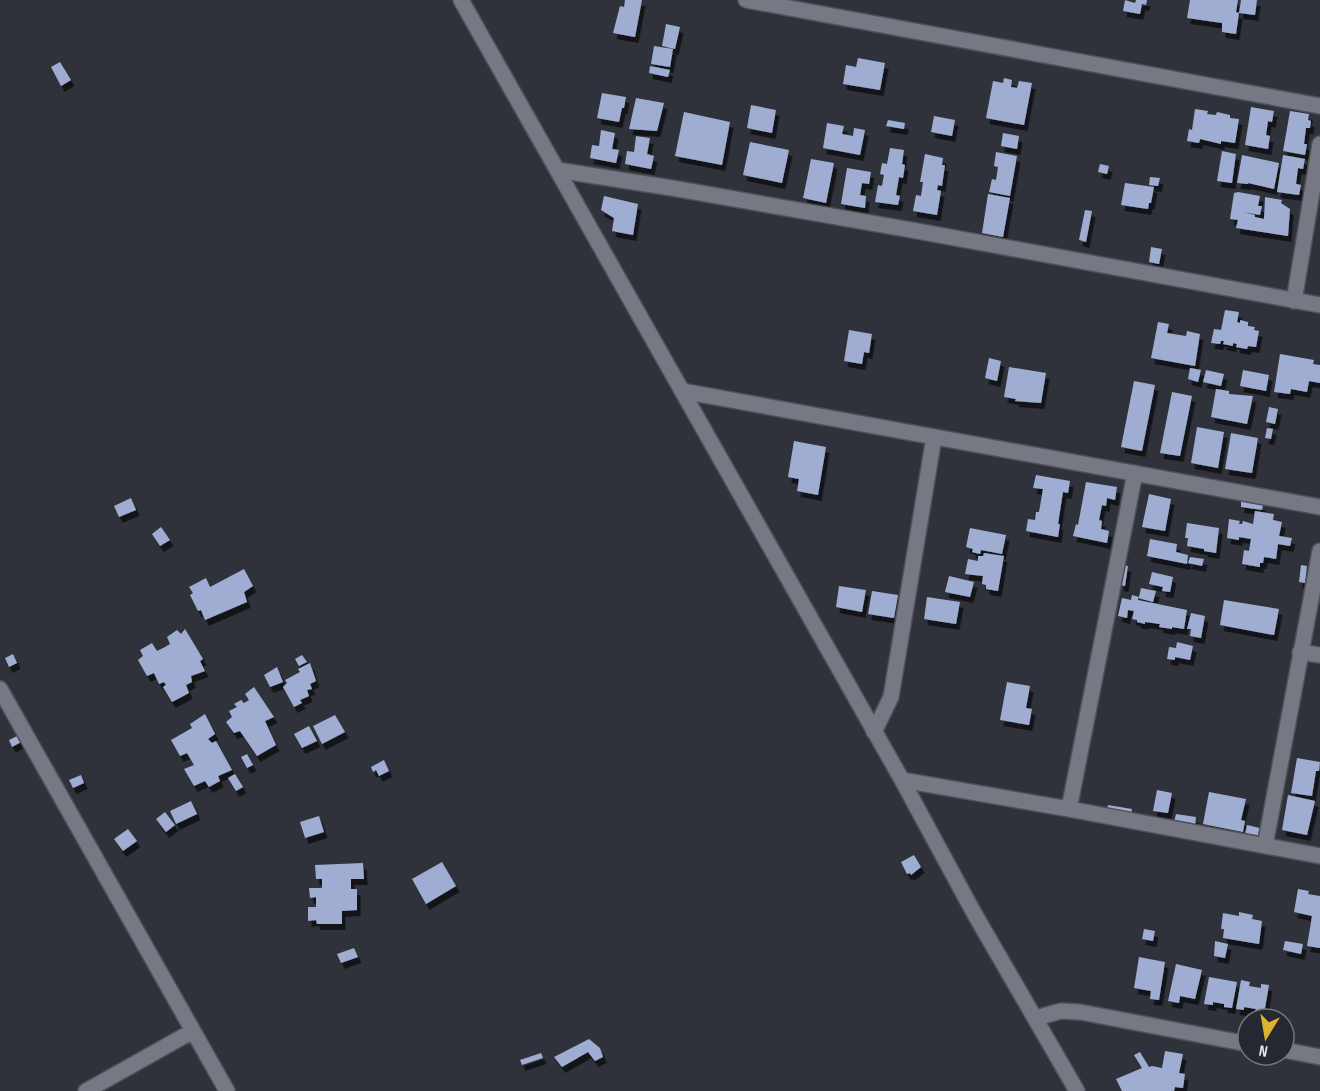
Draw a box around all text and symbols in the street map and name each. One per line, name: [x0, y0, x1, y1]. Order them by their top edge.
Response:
north arrow: [1236, 1007, 1296, 1067]
text: N: [1257, 1040, 1269, 1060]

